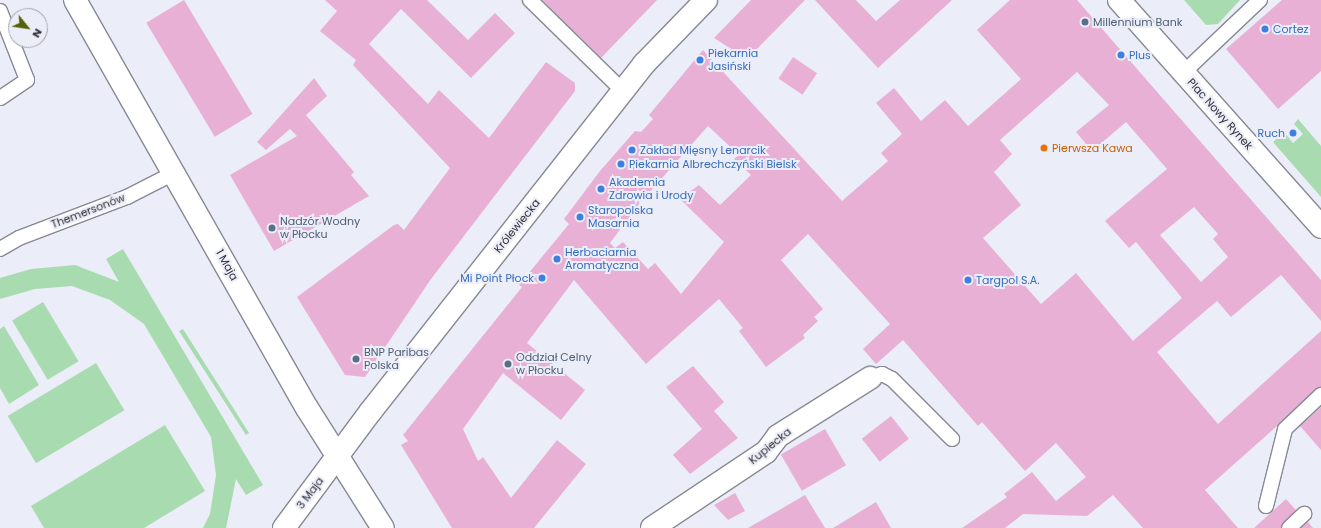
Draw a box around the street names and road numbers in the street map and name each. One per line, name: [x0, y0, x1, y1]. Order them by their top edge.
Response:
street label: Plac Nowy Rynek: [1184, 76, 1256, 152]
street label: Themersonów: [49, 191, 127, 231]
street label: Królewiecka: [491, 196, 543, 256]
street label: 1 Maja: [213, 247, 241, 283]
street label: Kupiecka: [746, 425, 794, 467]
street label: 3 Maja: [294, 474, 326, 512]

